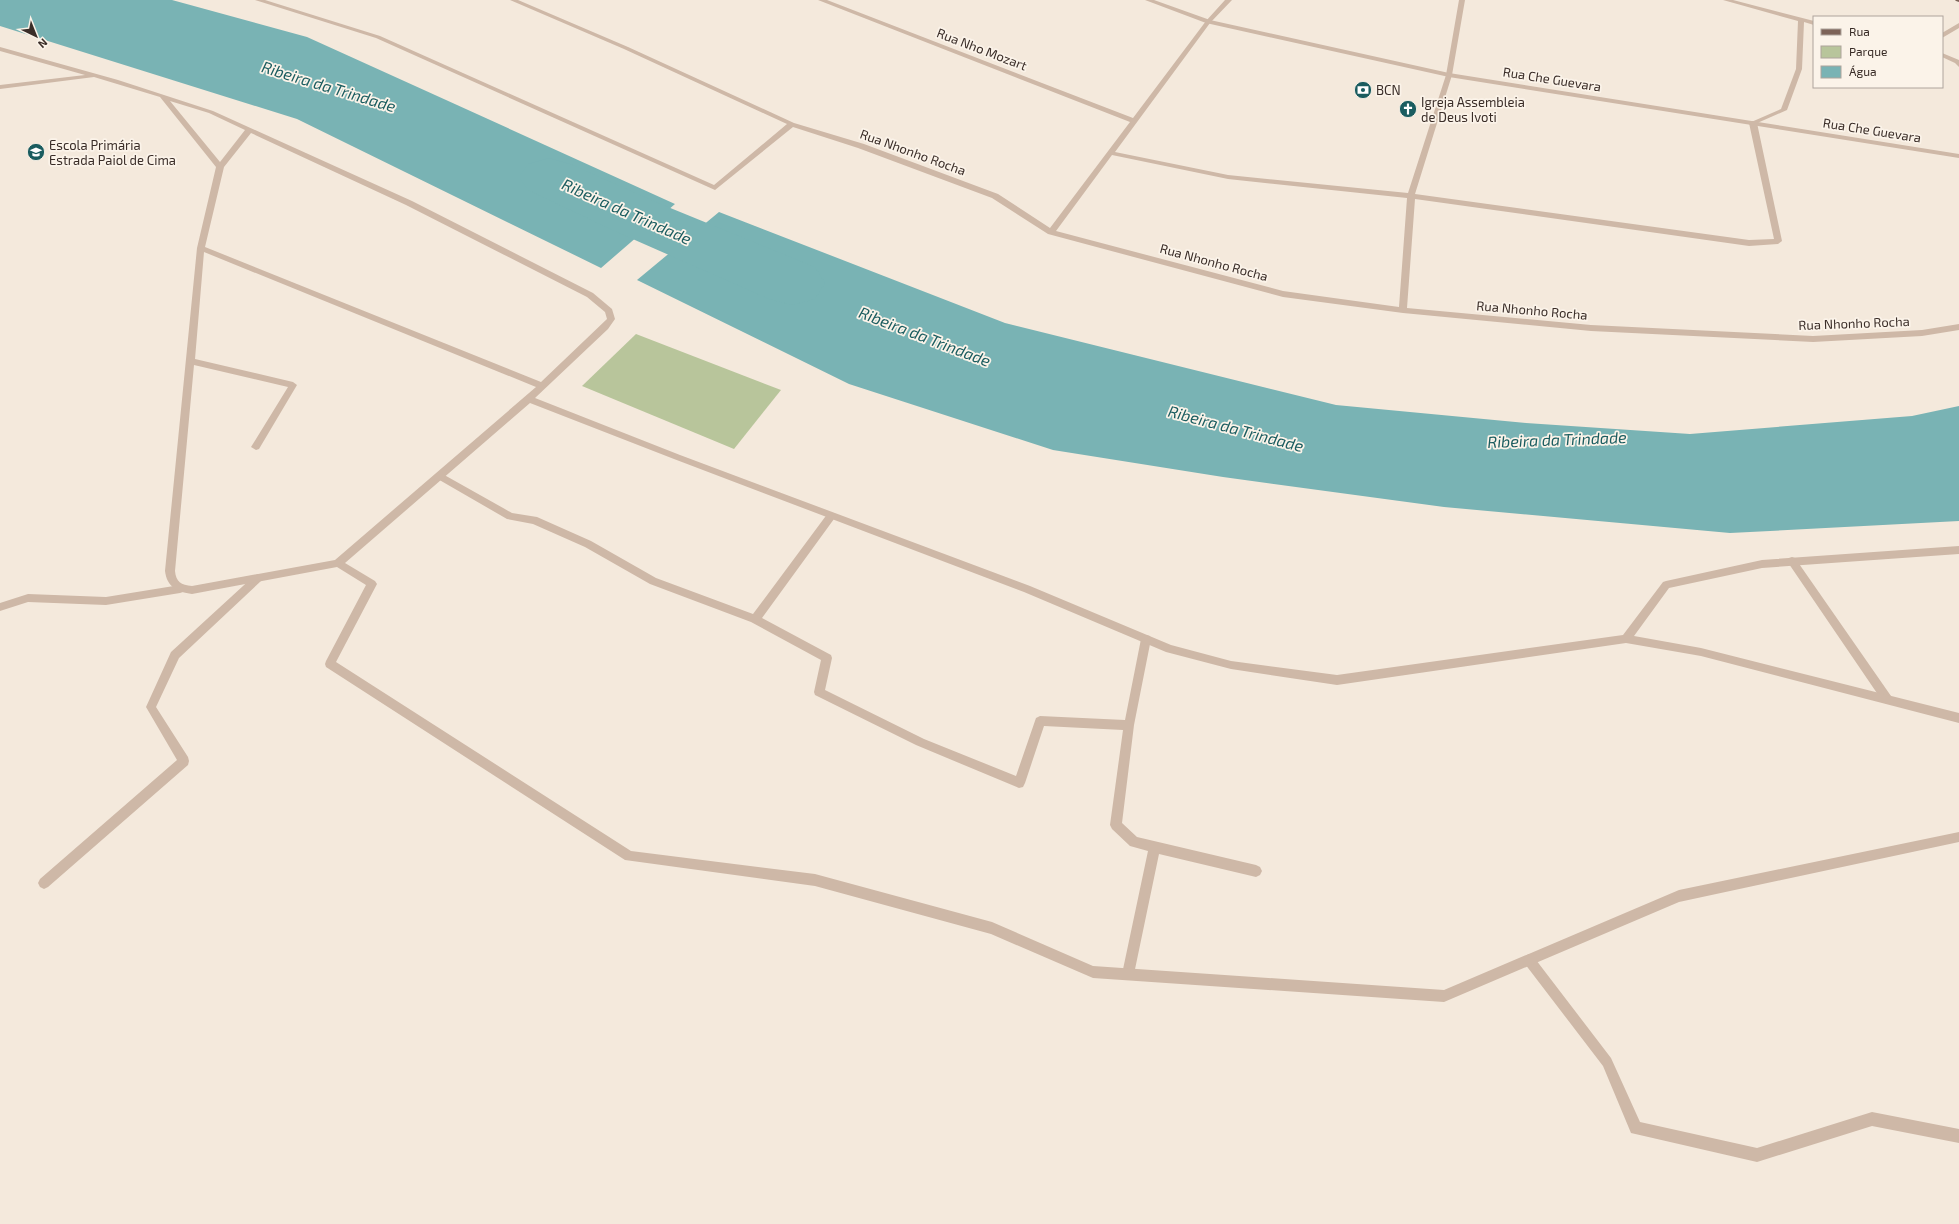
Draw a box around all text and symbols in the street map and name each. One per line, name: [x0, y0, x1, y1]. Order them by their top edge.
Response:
north arrow: [16, 16, 56, 56]
legend: [1813, 16, 1943, 88]
street label: Rua Nho Mozart: [935, 24, 1029, 74]
text: Rua: [1849, 24, 1870, 38]
text: N: [36, 36, 51, 51]
text: Parque: [1849, 44, 1887, 58]
water label: Ribeira da Trindade: [259, 57, 399, 116]
street label: Rua Che Guevara: [1502, 63, 1602, 95]
text: Água: [1849, 64, 1877, 78]
bank icon: BCN: [1353, 80, 1373, 100]
place label: BCN: [1376, 82, 1401, 98]
place label: Igreja Assembleia de Deus Ivoti: [1421, 94, 1525, 125]
church icon: Igreja Assembleia de Deus Ivoti: [1398, 99, 1418, 119]
street label: Rua Che Guevara: [1822, 114, 1922, 146]
street label: Rua Nhonho Rocha: [858, 125, 968, 179]
place label: Escola Primária Estrada Paiol de Cima: [49, 137, 176, 168]
school or university icon: Escola Primária Estrada Paiol de Cima: [26, 142, 46, 162]
water label: Ribeira da Trindade: [559, 174, 695, 248]
street label: Rua Nhonho Rocha: [1158, 240, 1270, 284]
street label: Rua Nhonho Rocha: [1476, 297, 1588, 323]
water label: Ribeira da Trindade: [856, 302, 994, 370]
street label: Rua Nhonho Rocha: [1798, 313, 1910, 333]
water label: Ribeira da Trindade: [1166, 401, 1306, 455]
water label: Ribeira da Trindade: [1487, 427, 1627, 451]

